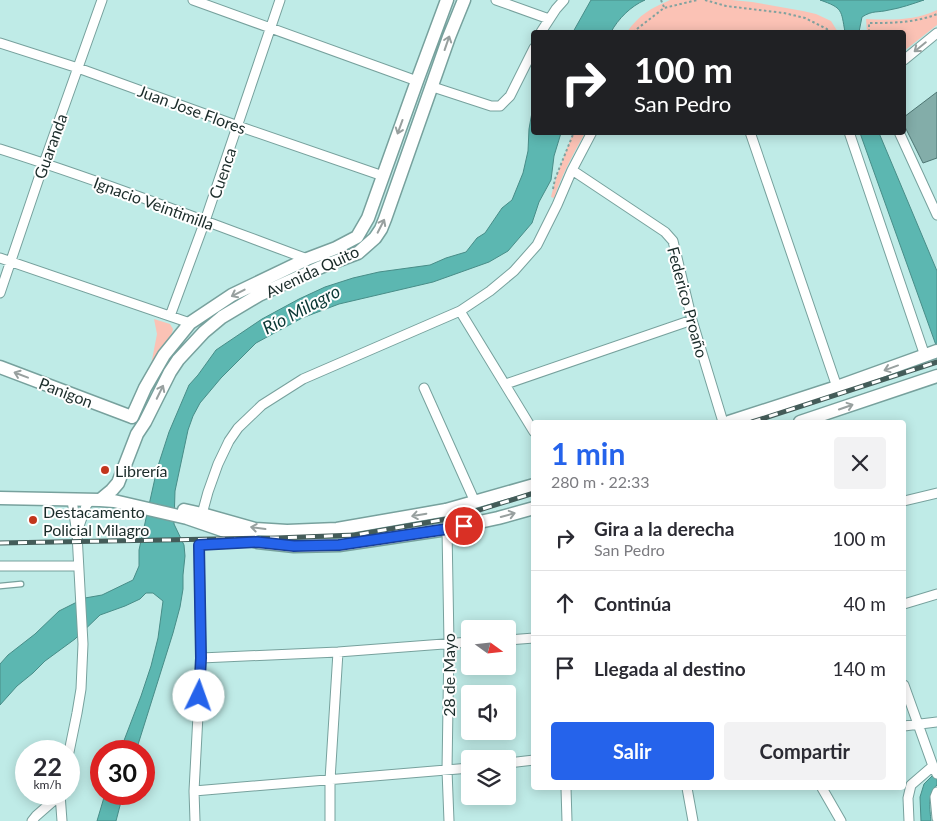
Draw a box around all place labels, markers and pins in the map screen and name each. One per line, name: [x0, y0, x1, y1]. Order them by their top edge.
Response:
place label: Librería: [115, 461, 168, 480]
marker: Librería: [99, 464, 111, 476]
place label: Destacamento Policial Milagro: [43, 502, 149, 539]
pin: [443, 505, 485, 547]
marker: Destacamento Policial Milagro: [27, 514, 39, 526]

